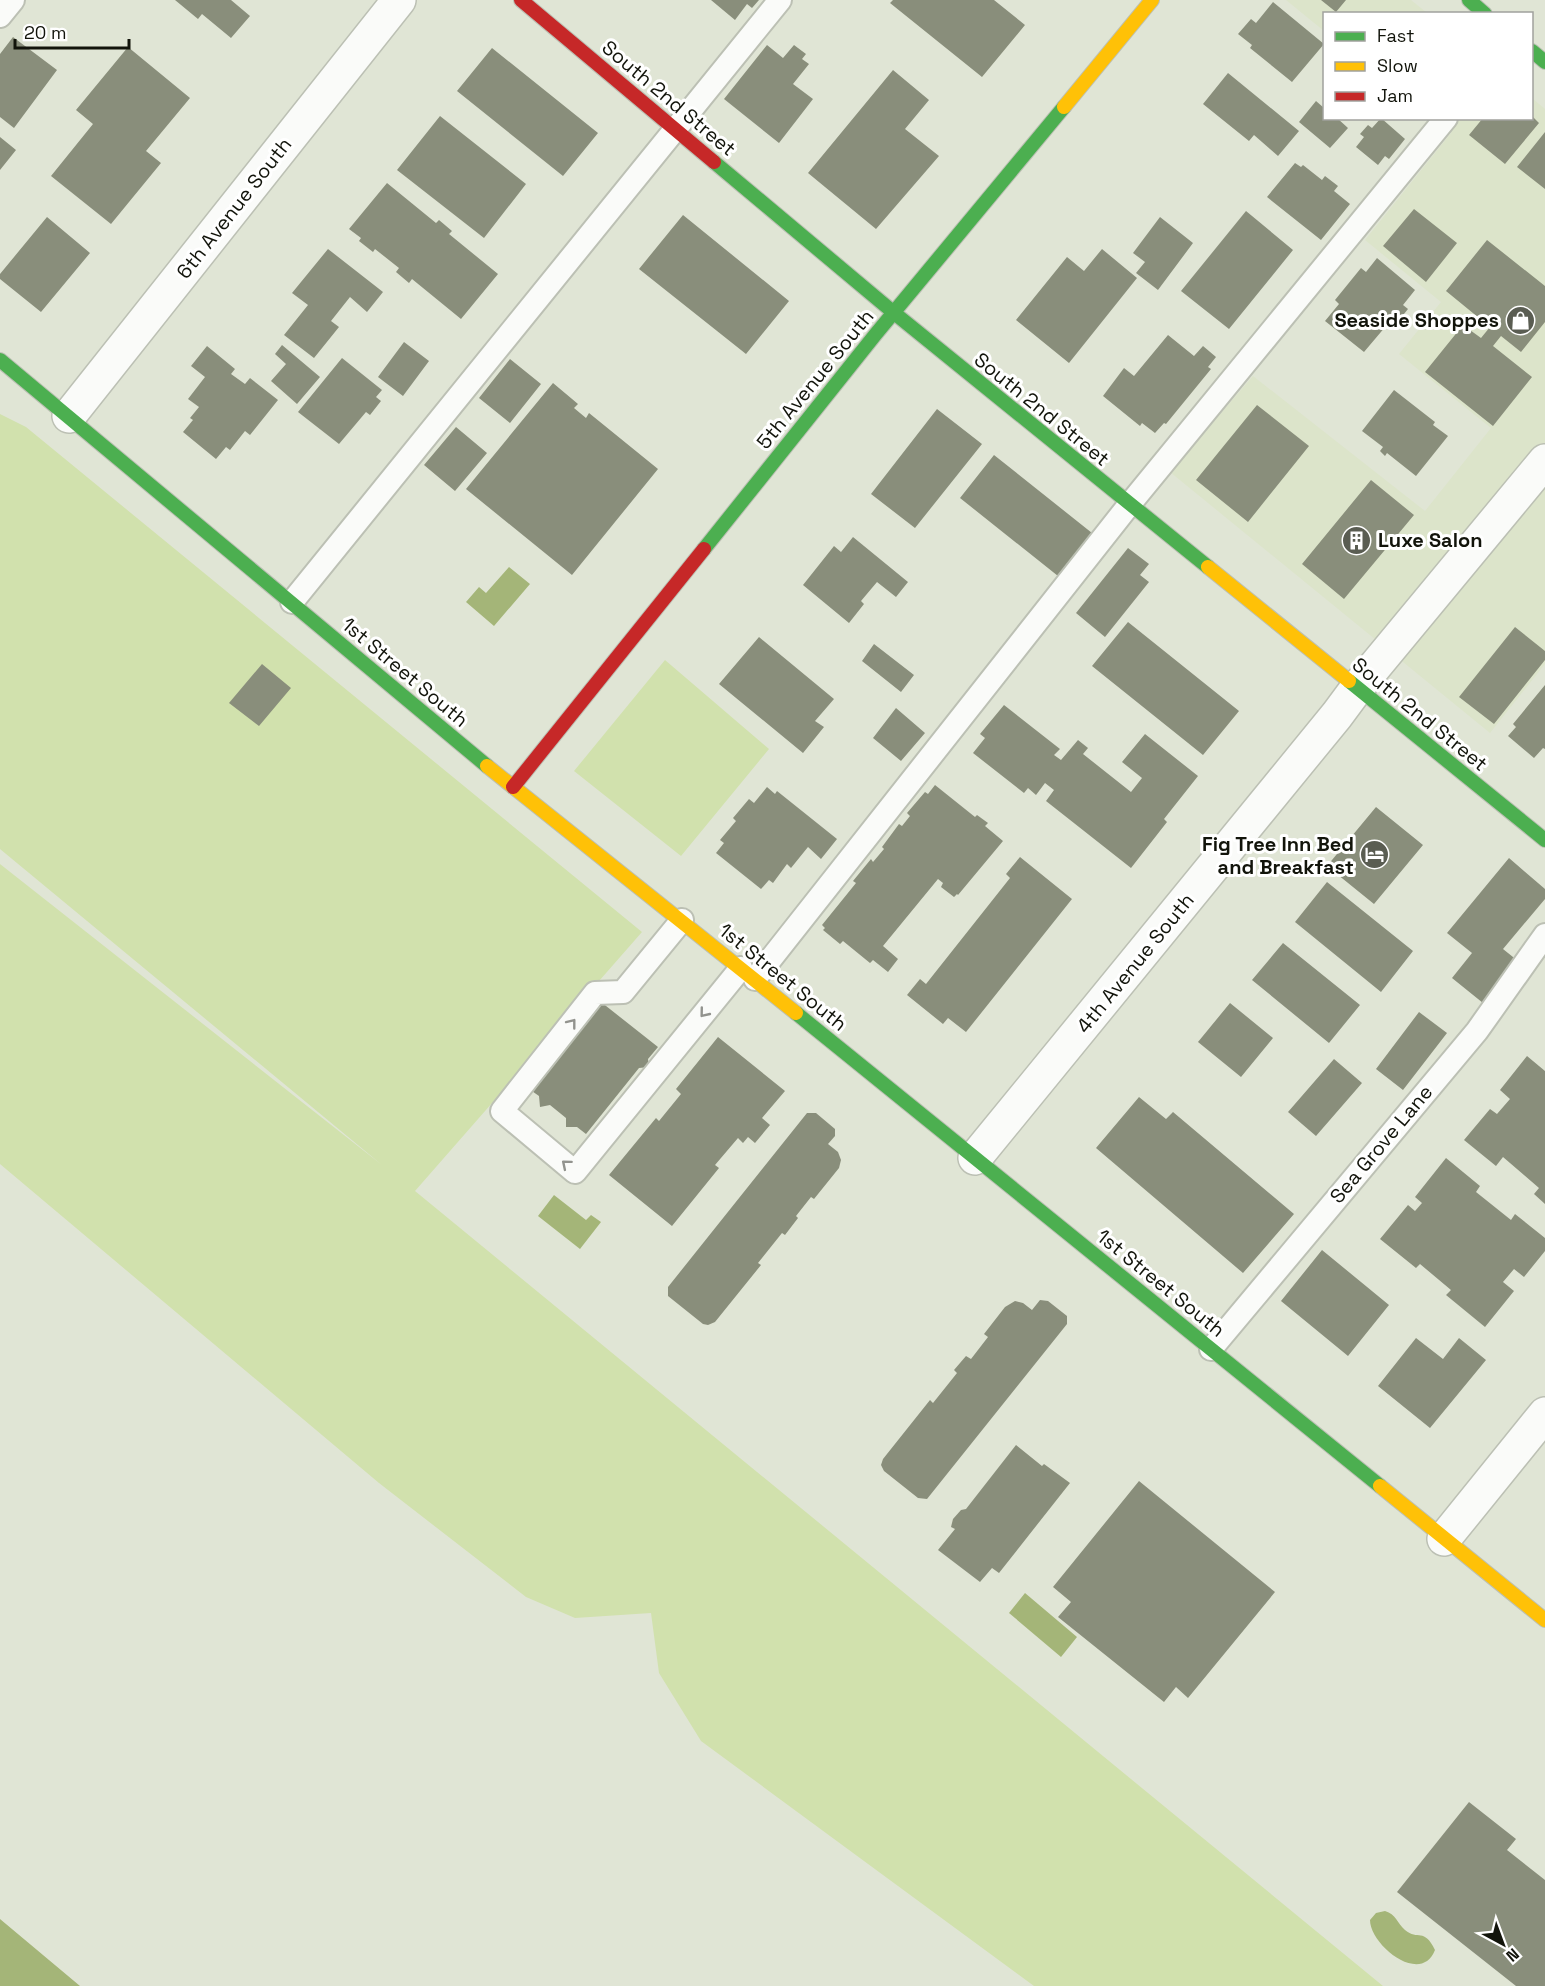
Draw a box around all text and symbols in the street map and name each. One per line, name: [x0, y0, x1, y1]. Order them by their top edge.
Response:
scale bar: [15, 12, 129, 50]
legend: [1323, 12, 1533, 120]
text: 20 m: [24, 21, 67, 44]
text: Fast: [1377, 24, 1414, 47]
street label: South 2nd Street: [597, 34, 741, 162]
text: Slow: [1377, 54, 1418, 77]
text: Jam: [1377, 84, 1413, 107]
street label: 6th Avenue South: [171, 132, 297, 284]
street label: 5th Avenue South: [751, 304, 879, 454]
shop icon: Seaside Shoppes: [1504, 304, 1536, 336]
place label: Seaside Shoppes: [1334, 307, 1499, 333]
street label: South 2nd Street: [969, 346, 1115, 472]
building icon: Luxe Salon: [1341, 524, 1373, 556]
place label: Luxe Salon: [1378, 527, 1483, 553]
street label: 1st Street South: [336, 611, 474, 733]
street label: South 2nd Street: [1347, 651, 1493, 777]
place label: Fig Tree Inn Bed and Breakfast: [1202, 831, 1354, 880]
hotel icon: Fig Tree Inn Bed and Breakfast: [1359, 839, 1391, 871]
street label: 4th Avenue South: [1070, 888, 1200, 1038]
street label: 1st Street South: [714, 917, 852, 1037]
one-way arrow: [701, 1006, 712, 1017]
one-way arrow: [564, 1019, 575, 1030]
street label: Sea Grove Lane: [1324, 1079, 1438, 1209]
one-way arrow: [562, 1160, 573, 1171]
street label: 1st Street South: [1092, 1223, 1230, 1343]
north arrow: [1473, 1914, 1533, 1974]
text: N: [1502, 1943, 1523, 1966]

